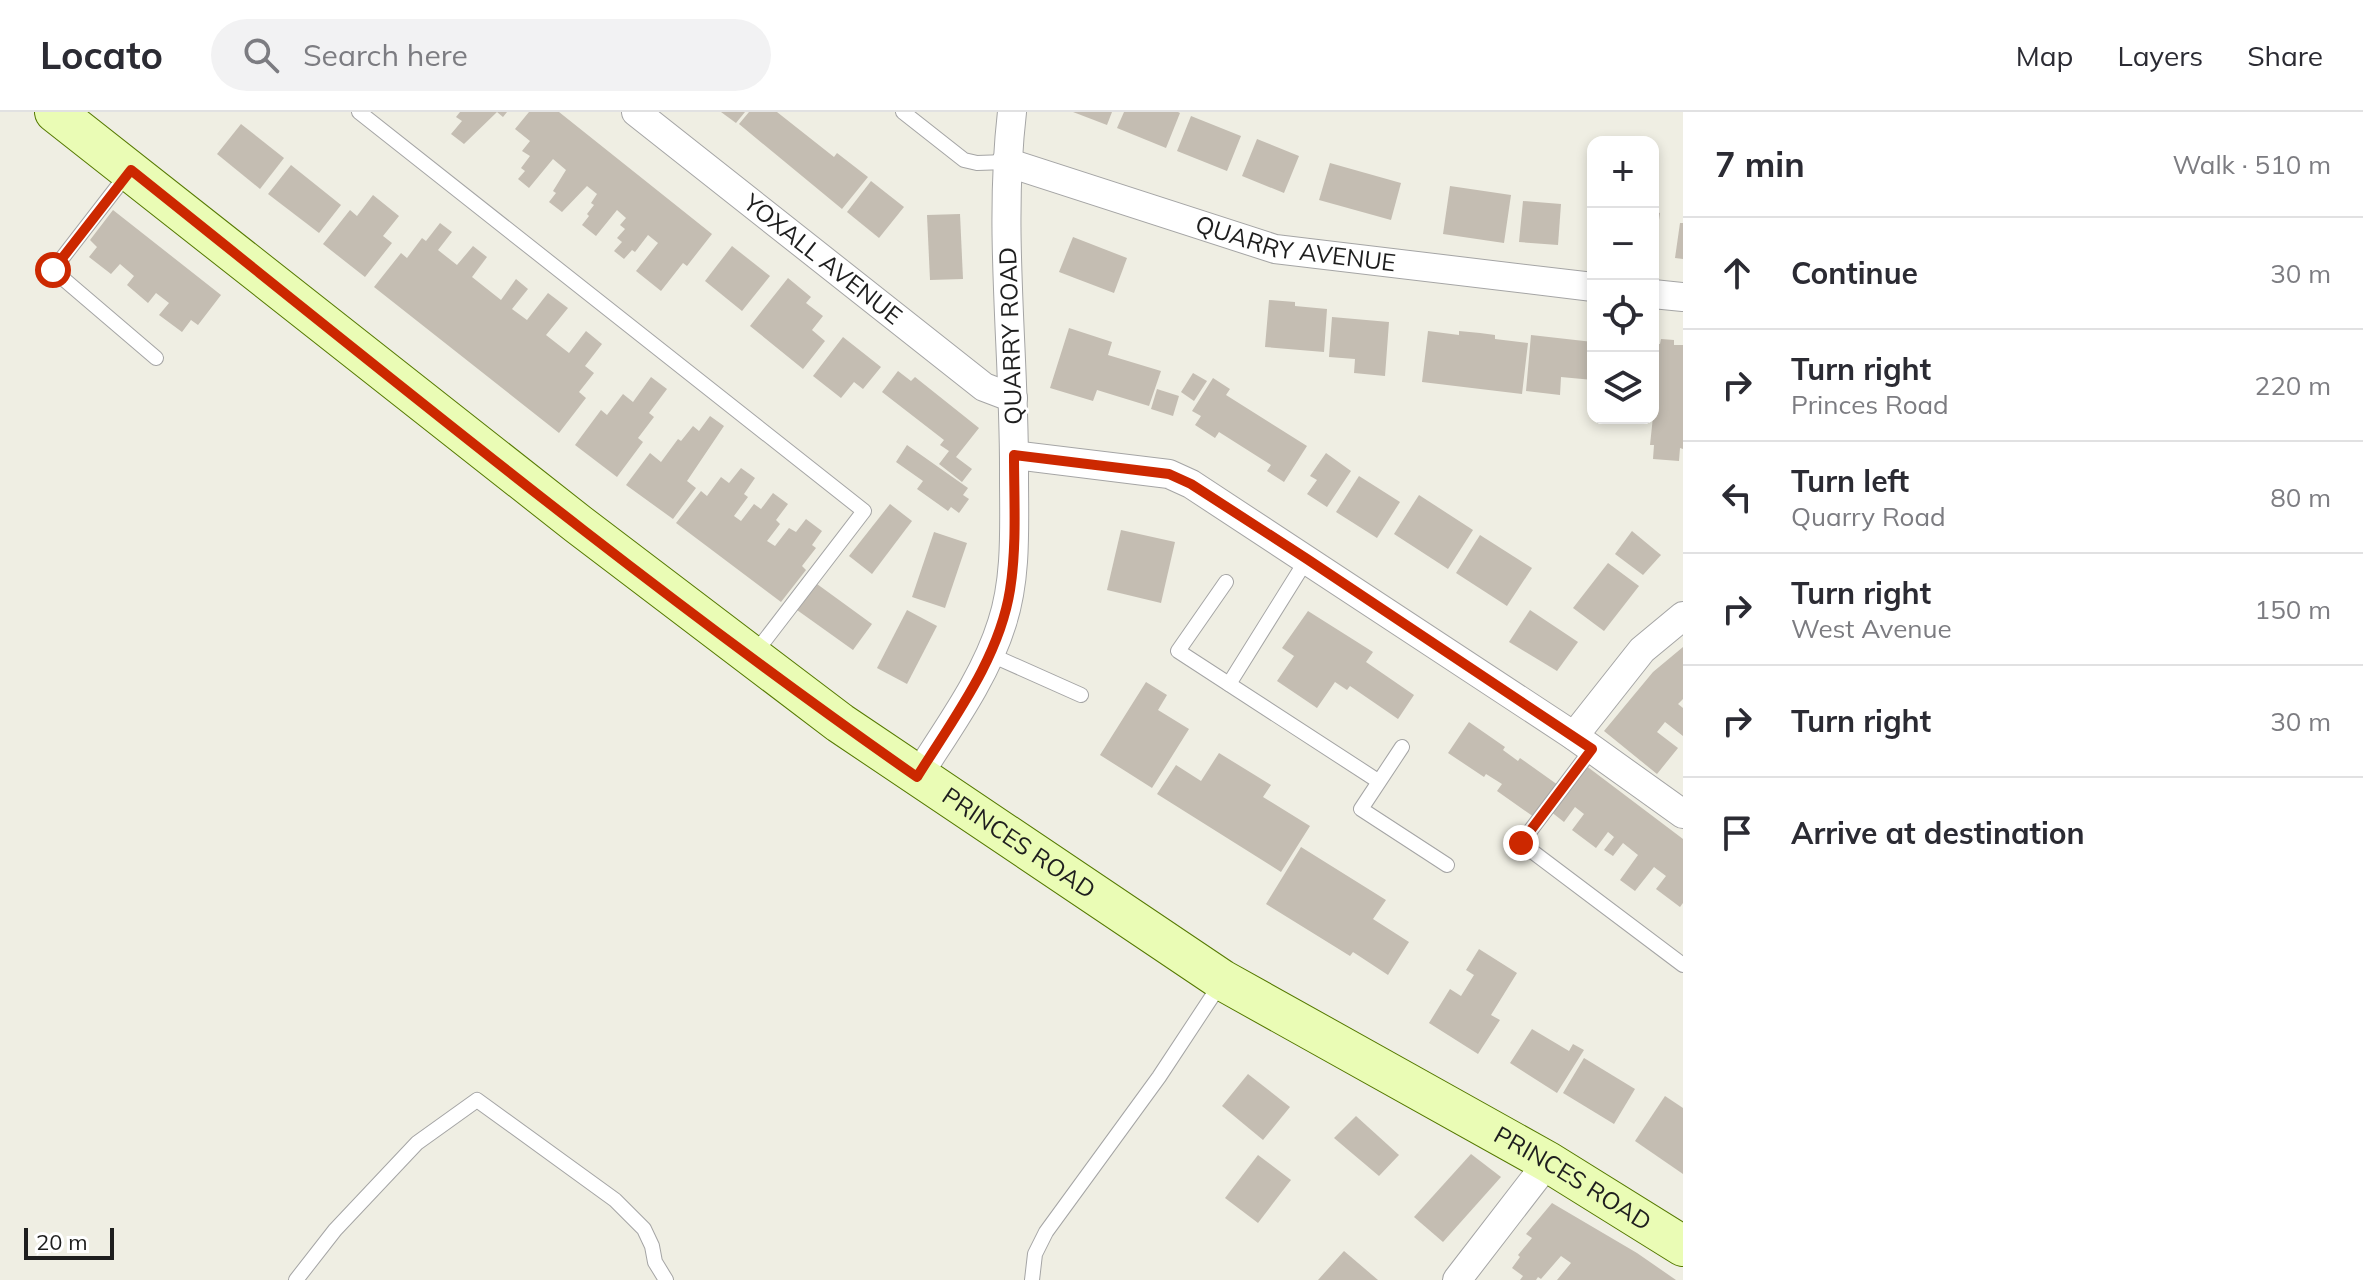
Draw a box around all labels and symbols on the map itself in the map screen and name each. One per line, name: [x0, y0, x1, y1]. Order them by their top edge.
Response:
street label: YOXALL AVENUE: [737, 186, 909, 331]
street label: QUARRY AVENUE: [1192, 208, 1397, 277]
street label: QUARRY ROAD: [992, 247, 1028, 425]
route start: [35, 252, 71, 288]
street label: PRINCES ROAD: [937, 780, 1101, 904]
route end: [1503, 825, 1539, 861]
street label: PRINCES ROAD: [1489, 1119, 1657, 1237]
scale bar: [24, 1224, 114, 1260]

